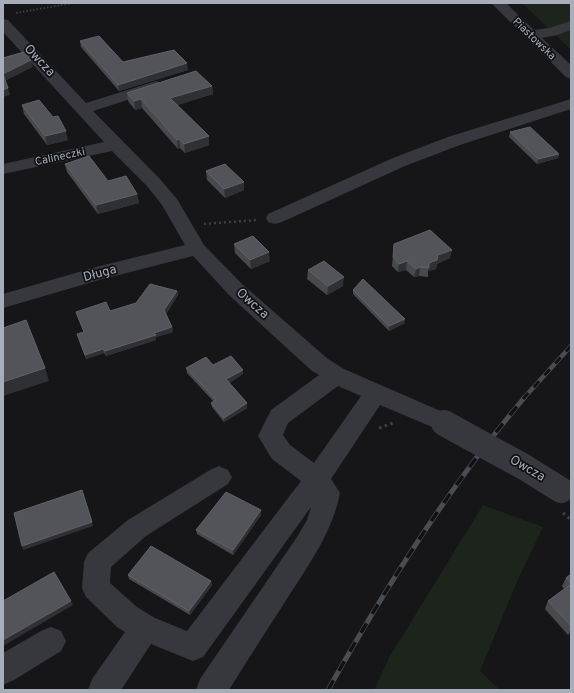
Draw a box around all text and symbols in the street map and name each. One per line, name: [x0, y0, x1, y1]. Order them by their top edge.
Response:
street label: Piastowska: [509, 15, 559, 63]
street label: Owcza: [20, 42, 58, 80]
street label: Calineczki: [34, 145, 86, 169]
street label: Długa: [82, 262, 118, 286]
street label: Owcza: [232, 285, 272, 323]
street label: Owcza: [506, 452, 548, 486]

